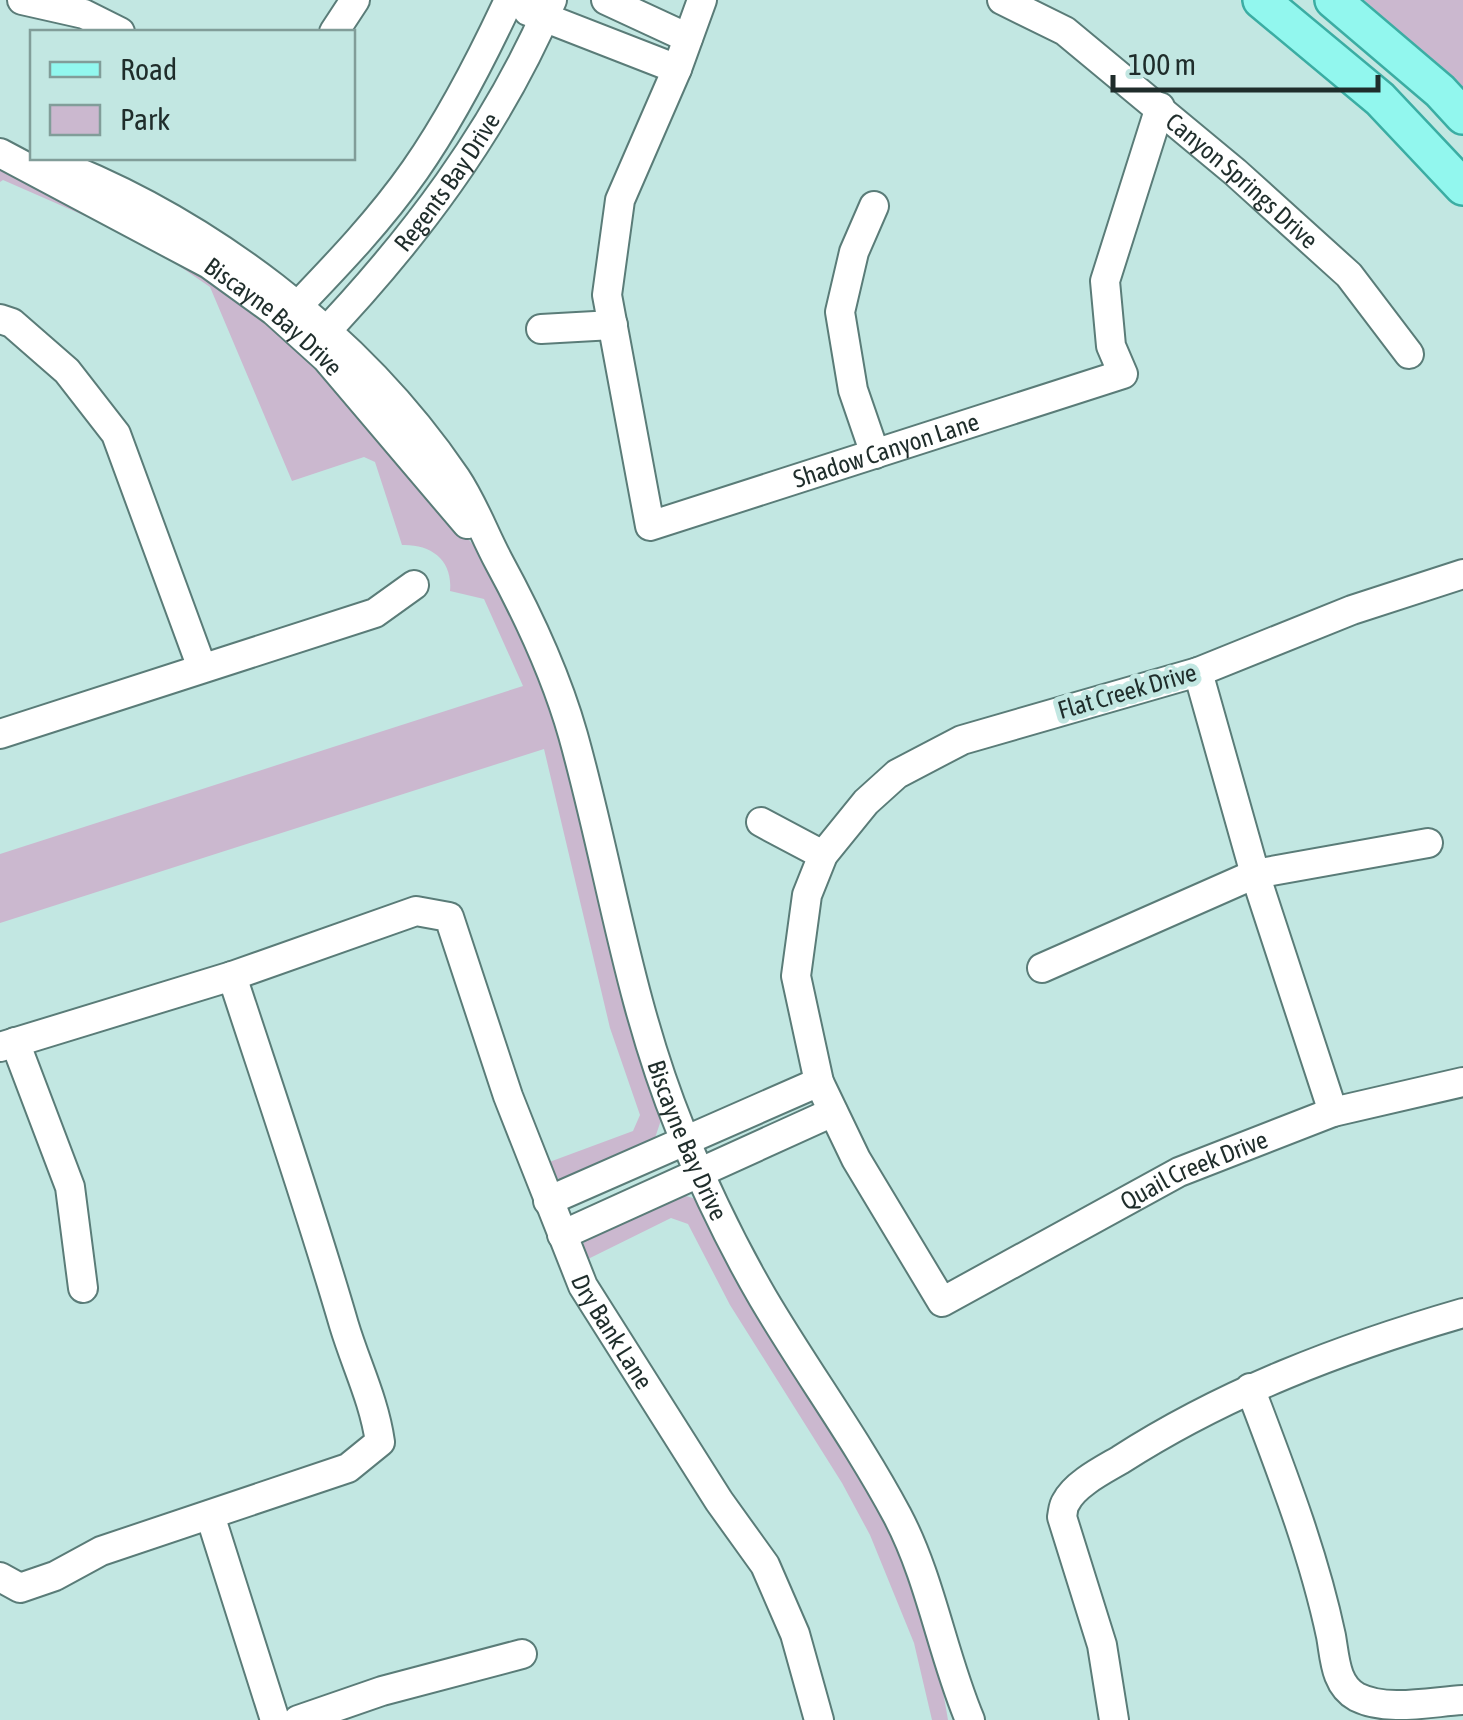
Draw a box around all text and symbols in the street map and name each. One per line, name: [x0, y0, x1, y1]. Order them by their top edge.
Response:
legend: [30, 30, 355, 160]
scale bar: [1113, 30, 1378, 92]
text: 100 m: [1128, 47, 1196, 81]
text: Road: [120, 52, 177, 86]
text: Park: [120, 102, 170, 136]
street label: Canyon Springs Drive: [1161, 107, 1324, 254]
street label: Regents Bay Drive: [388, 108, 505, 257]
street label: Biscayne Bay Drive: [199, 252, 349, 381]
street label: Shadow Canyon Lane: [790, 407, 982, 493]
street label: Flat Creek Drive: [1054, 658, 1200, 724]
street label: Biscayne Bay Drive: [642, 1057, 733, 1225]
street label: Quail Creek Drive: [1115, 1125, 1271, 1215]
street label: Dry Bank Lane: [566, 1271, 658, 1394]

